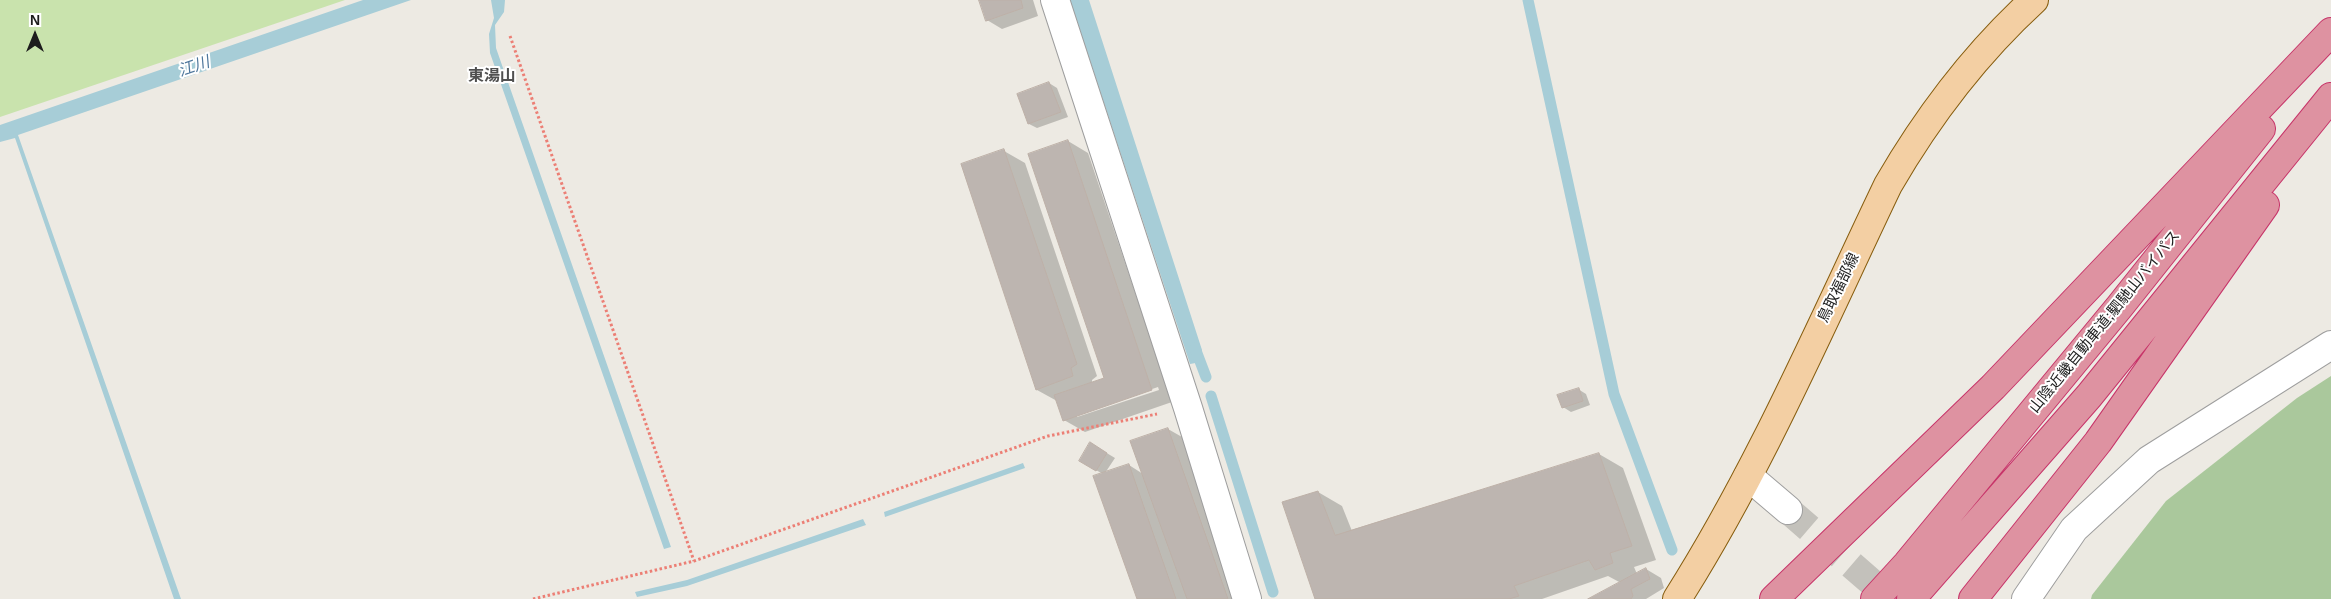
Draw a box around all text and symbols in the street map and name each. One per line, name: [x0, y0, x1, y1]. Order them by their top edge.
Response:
north arrow: [10, 10, 60, 60]
text: N: [30, 12, 40, 28]
water label: 江川: [176, 53, 212, 81]
district label: 東湯山: [468, 67, 516, 87]
street label: 山陰近畿自動車道;駟馳山バイパス: [2026, 227, 2184, 417]
street label: 鳥取福部線: [1814, 250, 1864, 326]

